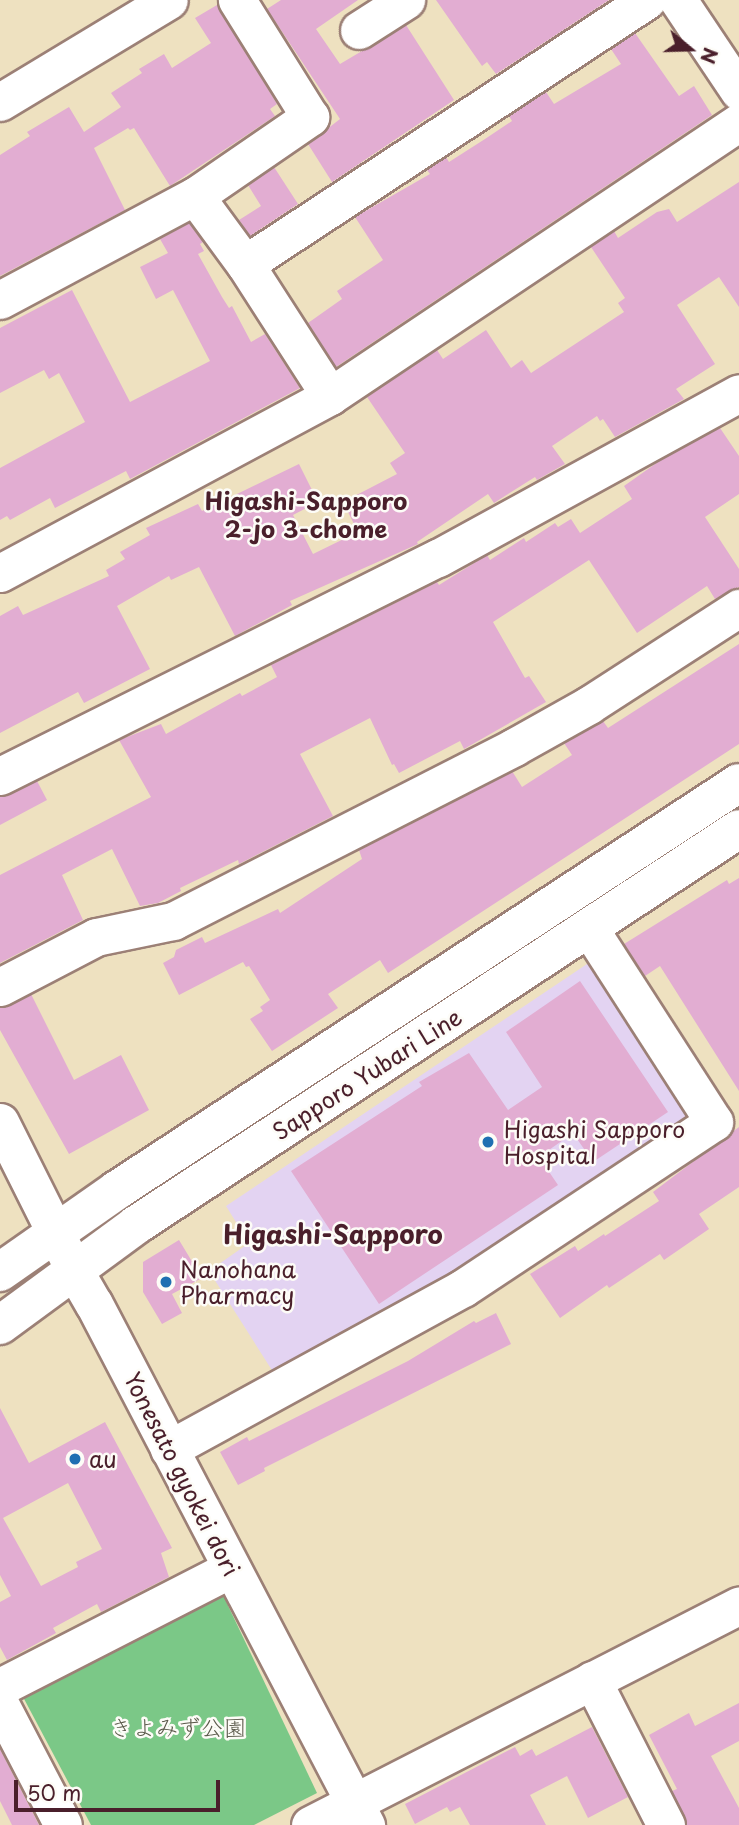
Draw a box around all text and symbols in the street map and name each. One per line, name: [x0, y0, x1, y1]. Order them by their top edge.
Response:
north arrow: [655, 14, 725, 84]
text: N: [694, 44, 726, 68]
district label: Higashi-Sapporo 2-jo 3-chome: [205, 487, 407, 543]
street label: Sapporo Yubari Line: [266, 1002, 468, 1146]
place label: Higashi Sapporo Hospital: [504, 1115, 685, 1169]
marker: Higashi Sapporo Hospital: [478, 1132, 498, 1152]
district label: Higashi-Sapporo: [223, 1218, 443, 1250]
place label: Nanohana Pharmacy: [180, 1255, 296, 1309]
marker: Nanohana Pharmacy: [158, 1274, 174, 1290]
street label: Yonesato gyokei dori: [119, 1368, 245, 1580]
place label: au: [89, 1445, 117, 1473]
marker: au: [67, 1451, 83, 1467]
park label: きよみず公園: [109, 1713, 247, 1741]
scale bar: [18, 1766, 224, 1810]
text: 50 m: [27, 1776, 81, 1808]

